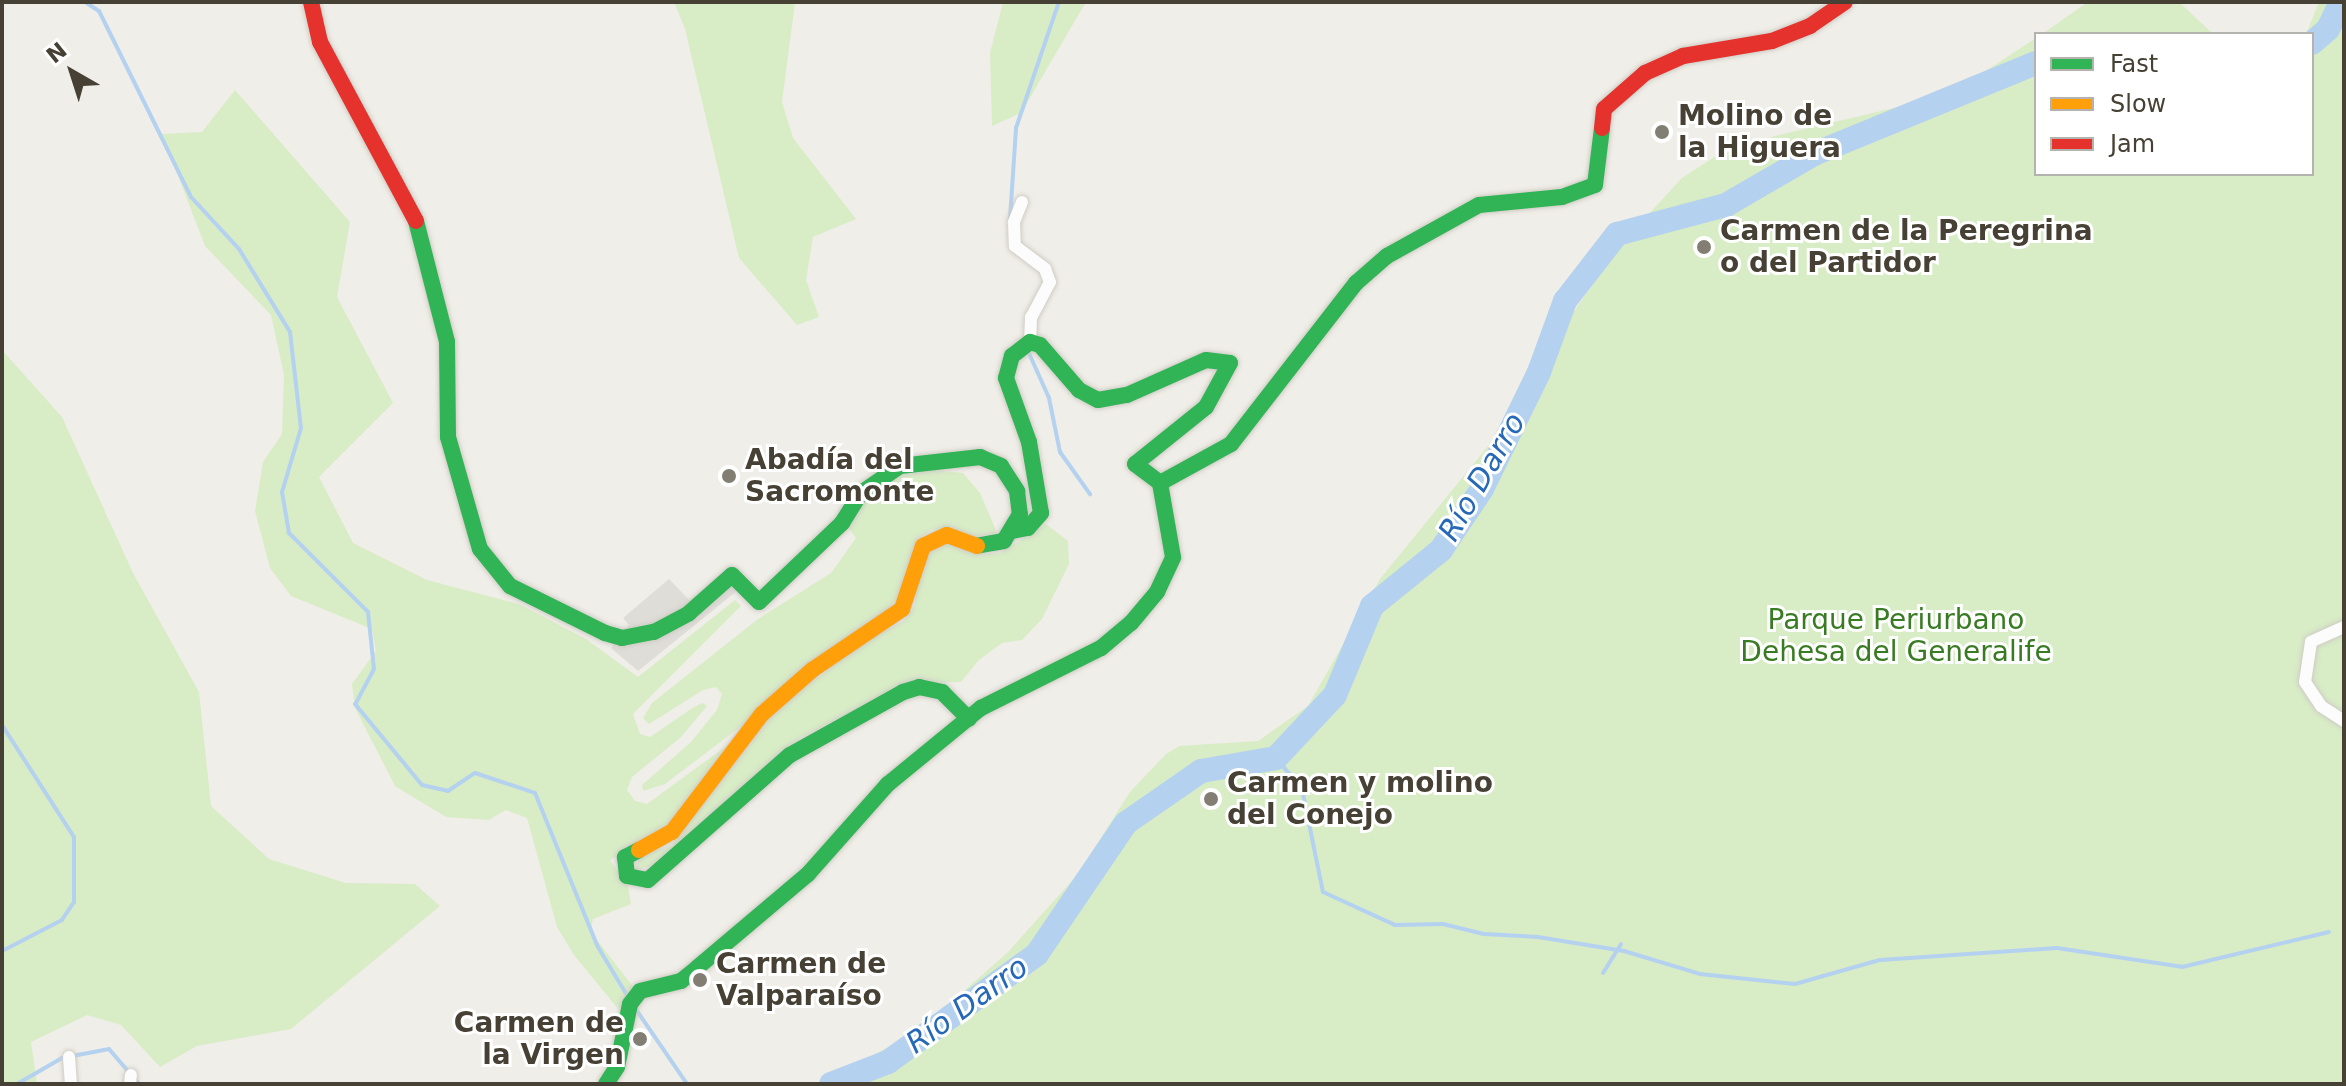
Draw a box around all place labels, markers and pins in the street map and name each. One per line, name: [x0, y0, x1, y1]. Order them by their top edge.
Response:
place label: Molino de la Higuera: [1678, 99, 1841, 165]
marker: Molino de la Higuera: [1653, 123, 1671, 141]
place label: Carmen de la Peregrina o del Partidor: [1720, 214, 2093, 280]
marker: Carmen de la Peregrina o del Partidor: [1695, 238, 1713, 256]
place label: Abadía del Sacromonte: [745, 443, 934, 509]
marker: Abadía del Sacromonte: [720, 467, 738, 485]
place label: Carmen y molino del Conejo: [1227, 766, 1493, 832]
marker: Carmen y molino del Conejo: [1202, 790, 1220, 808]
place label: Carmen de Valparaíso: [716, 947, 886, 1013]
marker: Carmen de Valparaíso: [691, 971, 709, 989]
place label: Carmen de la Virgen: [454, 1006, 624, 1072]
marker: Carmen de la Virgen: [631, 1030, 649, 1048]

